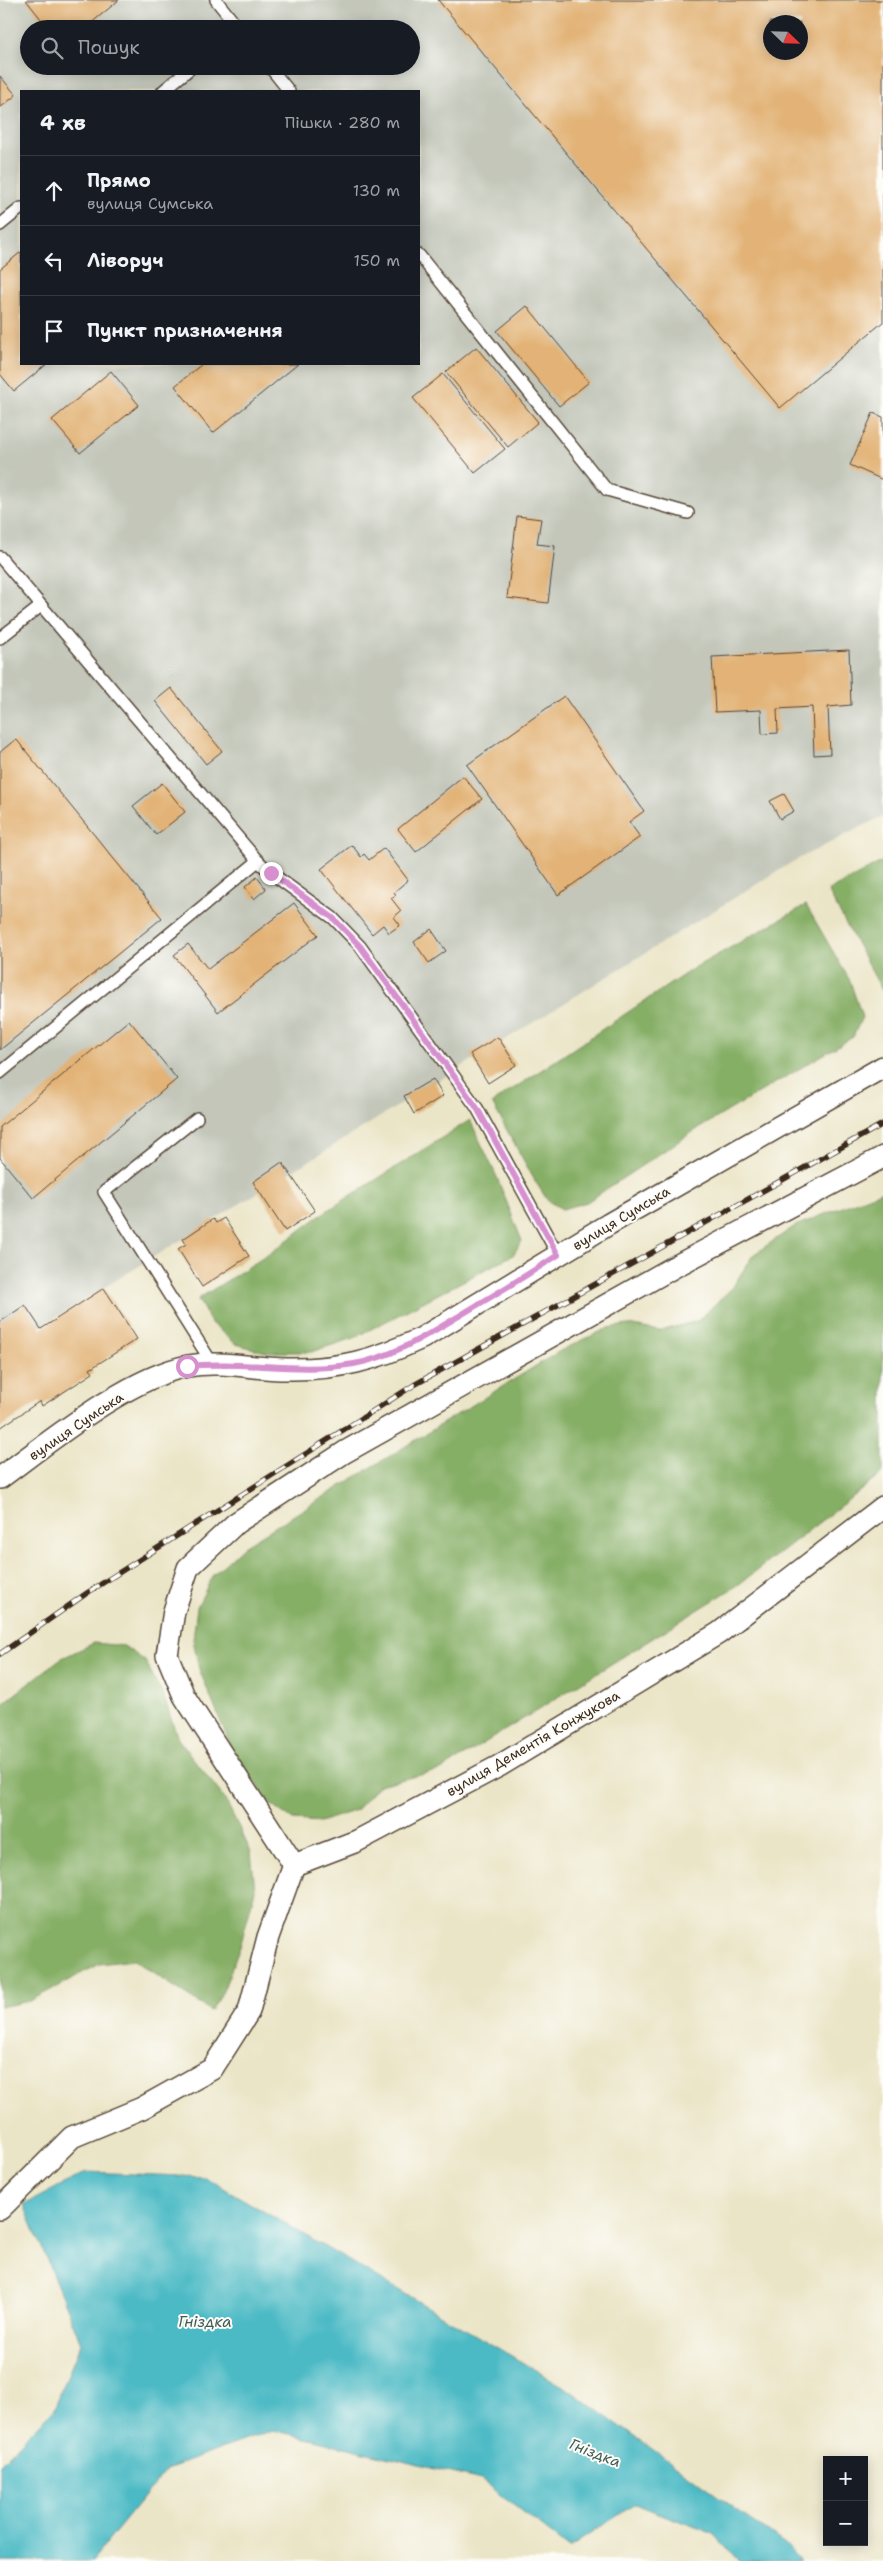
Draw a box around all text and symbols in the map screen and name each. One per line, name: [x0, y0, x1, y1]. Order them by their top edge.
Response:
north arrow: [763, 15, 808, 60]
search box: [20, 20, 420, 75]
icon: search: [38, 34, 66, 62]
text: Пошук: [78, 35, 140, 60]
text: 4 хв: [40, 109, 86, 137]
text: Пішки · 280 m: [285, 112, 400, 133]
text: Прямо: [87, 168, 151, 193]
icon: ahead: [40, 177, 68, 205]
text: 130 m: [353, 180, 400, 201]
text: вулиця Сумська: [87, 193, 213, 214]
icon: left: [40, 247, 68, 275]
text: Ліворуч: [87, 248, 163, 273]
text: 150 m: [353, 250, 400, 271]
icon: arrive: [40, 317, 68, 345]
text: Пункт призначення: [87, 318, 283, 343]
route end: [260, 862, 283, 885]
street label: вулиця Сумська: [569, 1182, 673, 1254]
route start: [176, 1355, 199, 1378]
street label: вулиця Сумська: [25, 1388, 127, 1464]
street label: вулиця Дементія Конжукова: [443, 1686, 623, 1800]
water label: Гніздка: [178, 2312, 232, 2332]
water label: Гніздка: [567, 2434, 623, 2472]
map controls: [823, 2456, 868, 2546]
button: +: [823, 2456, 868, 2501]
button: −: [823, 2501, 868, 2546]

